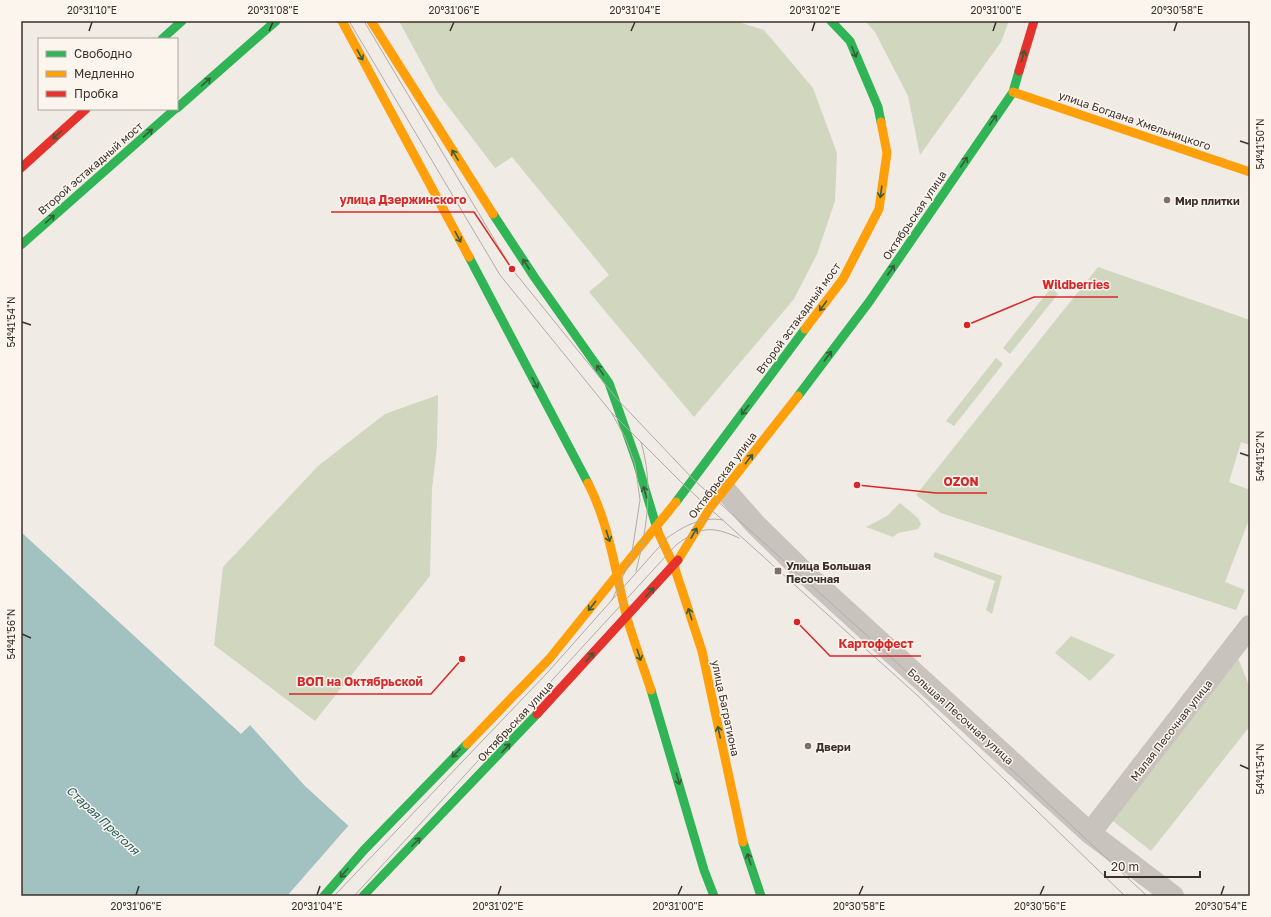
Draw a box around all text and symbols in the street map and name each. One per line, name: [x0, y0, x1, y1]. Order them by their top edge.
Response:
text: 20°31'10"E: [67, 4, 117, 16]
text: 20°31'08"E: [247, 4, 299, 16]
text: 20°31'06"E: [428, 4, 480, 16]
text: 20°31'04"E: [609, 4, 661, 16]
text: 20°31'02"E: [790, 4, 840, 16]
text: 20°31'00"E: [970, 4, 1022, 16]
text: 20°30'58"E: [1151, 4, 1203, 16]
legend: [38, 38, 178, 110]
text: Свободно: [74, 46, 132, 61]
one-way arrow: [851, 46, 859, 58]
one-way arrow: [357, 49, 364, 61]
one-way arrow: [1020, 50, 1027, 63]
text: Медленно: [74, 66, 134, 81]
one-way arrow: [201, 77, 212, 86]
text: Пробка: [74, 86, 118, 101]
street label: улица Богдана Хмельницкого: [1057, 88, 1213, 152]
one-way arrow: [989, 115, 997, 126]
text: 54°41'50"N: [1254, 118, 1266, 170]
street label: Второй эстакадный мост: [35, 119, 145, 217]
one-way arrow: [143, 129, 153, 138]
one-way arrow: [52, 131, 62, 140]
one-way arrow: [450, 149, 458, 161]
one-way arrow: [960, 157, 968, 168]
street label: Октябрьская улица: [879, 168, 949, 262]
one-way arrow: [877, 185, 885, 198]
callout: улица Дзержинского: [331, 188, 474, 212]
text: улица Дзержинского: [340, 192, 466, 207]
place label: Мир плитки: [1175, 194, 1240, 207]
marker: Мир плитки: [1162, 195, 1172, 205]
one-way arrow: [45, 215, 55, 224]
one-way arrow: [454, 230, 462, 242]
one-way arrow: [521, 258, 530, 269]
street label: Второй эстакадный мост: [753, 259, 843, 376]
one-way arrow: [887, 264, 895, 275]
callout: Wildberries: [1034, 273, 1118, 297]
text: Wildberries: [1042, 277, 1110, 292]
text: 54°41'54"N: [5, 297, 17, 347]
one-way arrow: [819, 301, 827, 312]
one-way arrow: [824, 350, 833, 361]
one-way arrow: [596, 365, 604, 376]
one-way arrow: [532, 376, 539, 388]
one-way arrow: [741, 405, 749, 416]
street label: Октябрьская улица: [685, 429, 759, 521]
text: 54°41'52"N: [1254, 431, 1266, 481]
one-way arrow: [745, 453, 754, 464]
callout: OZON: [936, 469, 987, 493]
text: OZON: [943, 474, 979, 489]
one-way arrow: [641, 485, 648, 498]
one-way arrow: [690, 527, 698, 539]
one-way arrow: [605, 530, 612, 543]
place label: Улица Большая Песочная: [786, 559, 871, 585]
marker: Улица Большая Песочная: [773, 566, 783, 576]
one-way arrow: [646, 587, 655, 597]
one-way arrow: [588, 600, 597, 611]
one-way arrow: [686, 608, 693, 621]
text: 54°41'56"N: [5, 609, 17, 659]
callout: Картоффест: [830, 632, 921, 656]
text: Картоффест: [839, 636, 913, 651]
one-way arrow: [636, 649, 644, 661]
one-way arrow: [586, 652, 595, 662]
street label: улица Багратиона: [709, 659, 743, 757]
street label: Большая Песочная улица: [905, 665, 1017, 767]
callout: ВОП на Октябрьской: [289, 670, 431, 694]
text: ВОП на Октябрьской: [297, 674, 423, 689]
street label: Малая Песочная улица: [1127, 677, 1215, 783]
street label: Октябрьская улица: [474, 678, 556, 764]
one-way arrow: [715, 726, 723, 739]
place label: Двери: [816, 740, 851, 753]
marker: Двери: [803, 741, 813, 751]
one-way arrow: [501, 743, 510, 753]
text: 54°41'54"N: [1254, 744, 1266, 794]
one-way arrow: [452, 748, 461, 758]
one-way arrow: [674, 772, 682, 785]
water label: Старая Преголя: [63, 782, 143, 858]
one-way arrow: [411, 837, 421, 847]
one-way arrow: [744, 853, 752, 865]
scale bar: [1105, 853, 1200, 879]
text: 20 m: [1111, 859, 1139, 874]
one-way arrow: [340, 868, 349, 878]
text: 20°31'06"E: [110, 900, 162, 912]
text: 20°31'04"E: [291, 900, 343, 912]
text: 20°31'02"E: [473, 900, 523, 912]
text: 20°31'00"E: [652, 900, 704, 912]
text: 20°30'58"E: [833, 900, 885, 912]
text: 20°30'56"E: [1014, 900, 1066, 912]
text: 20°30'54"E: [1195, 900, 1247, 912]

